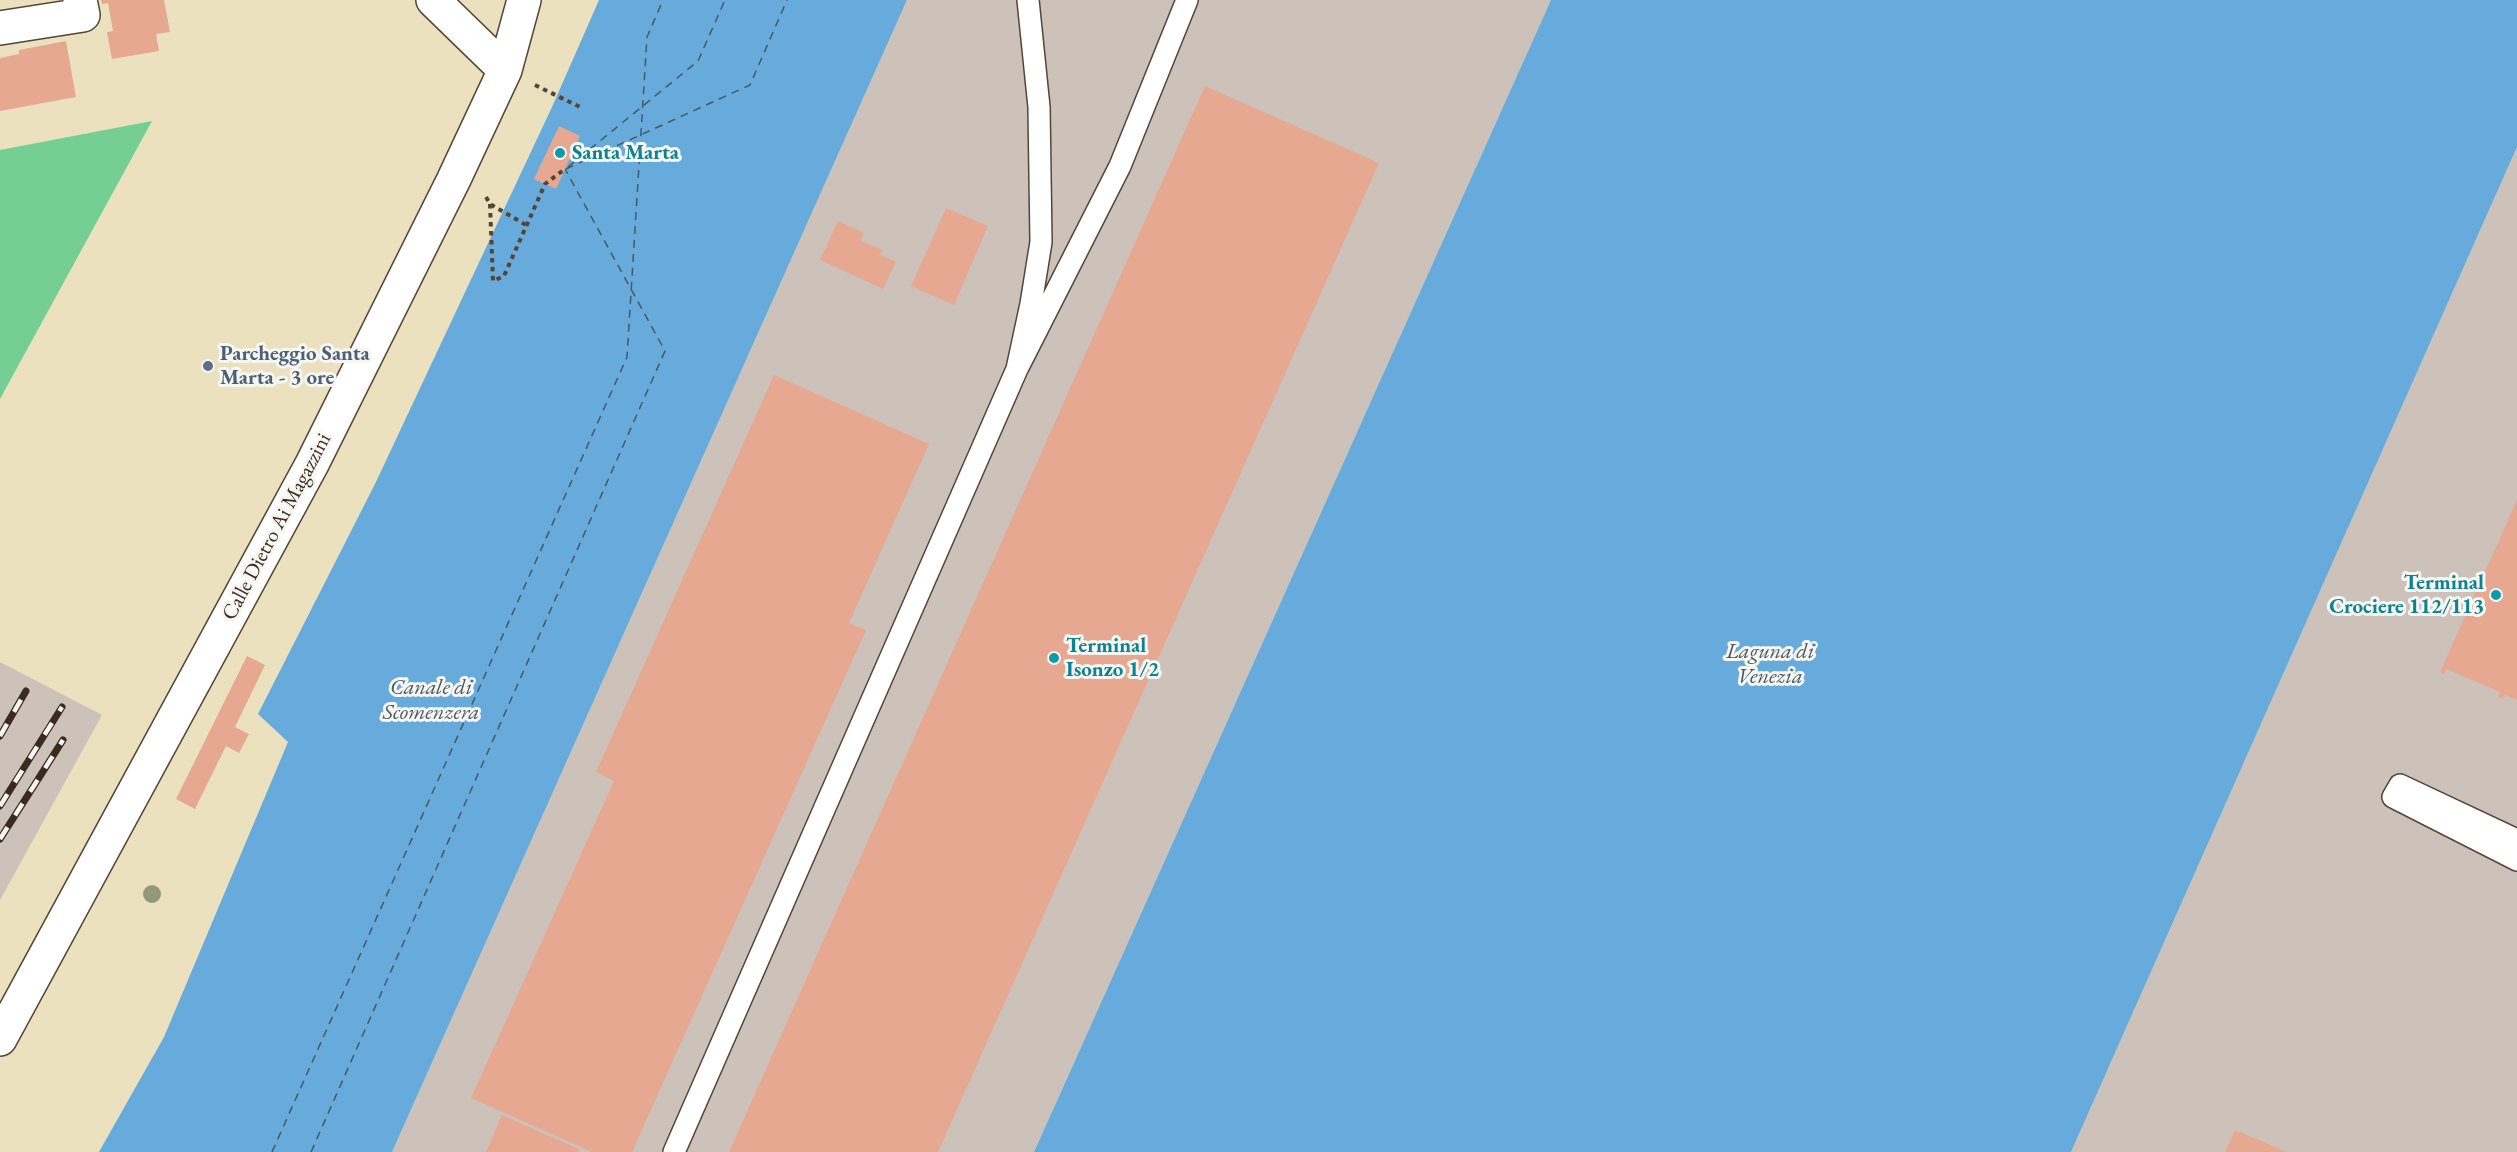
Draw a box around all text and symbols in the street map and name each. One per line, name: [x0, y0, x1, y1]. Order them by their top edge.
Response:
place label: Santa Marta: [572, 140, 679, 166]
marker: Santa Marta: [553, 146, 567, 160]
place label: Parcheggio Santa Marta - 3 ore: [220, 341, 370, 391]
marker: Parcheggio Santa Marta - 3 ore: [201, 359, 215, 373]
street label: Calle Dietro Ai Magazzini: [217, 429, 337, 625]
place label: Terminal Crociere 112/113: [2329, 570, 2484, 620]
marker: Terminal Crociere 112/113: [2489, 588, 2503, 602]
place label: Terminal Isonzo 1/2: [1066, 633, 1159, 683]
water label: Laguna di Venezia: [1726, 639, 1814, 690]
marker: Terminal Isonzo 1/2: [1047, 651, 1061, 665]
water label: Canale di Scomenzera: [383, 675, 479, 726]

